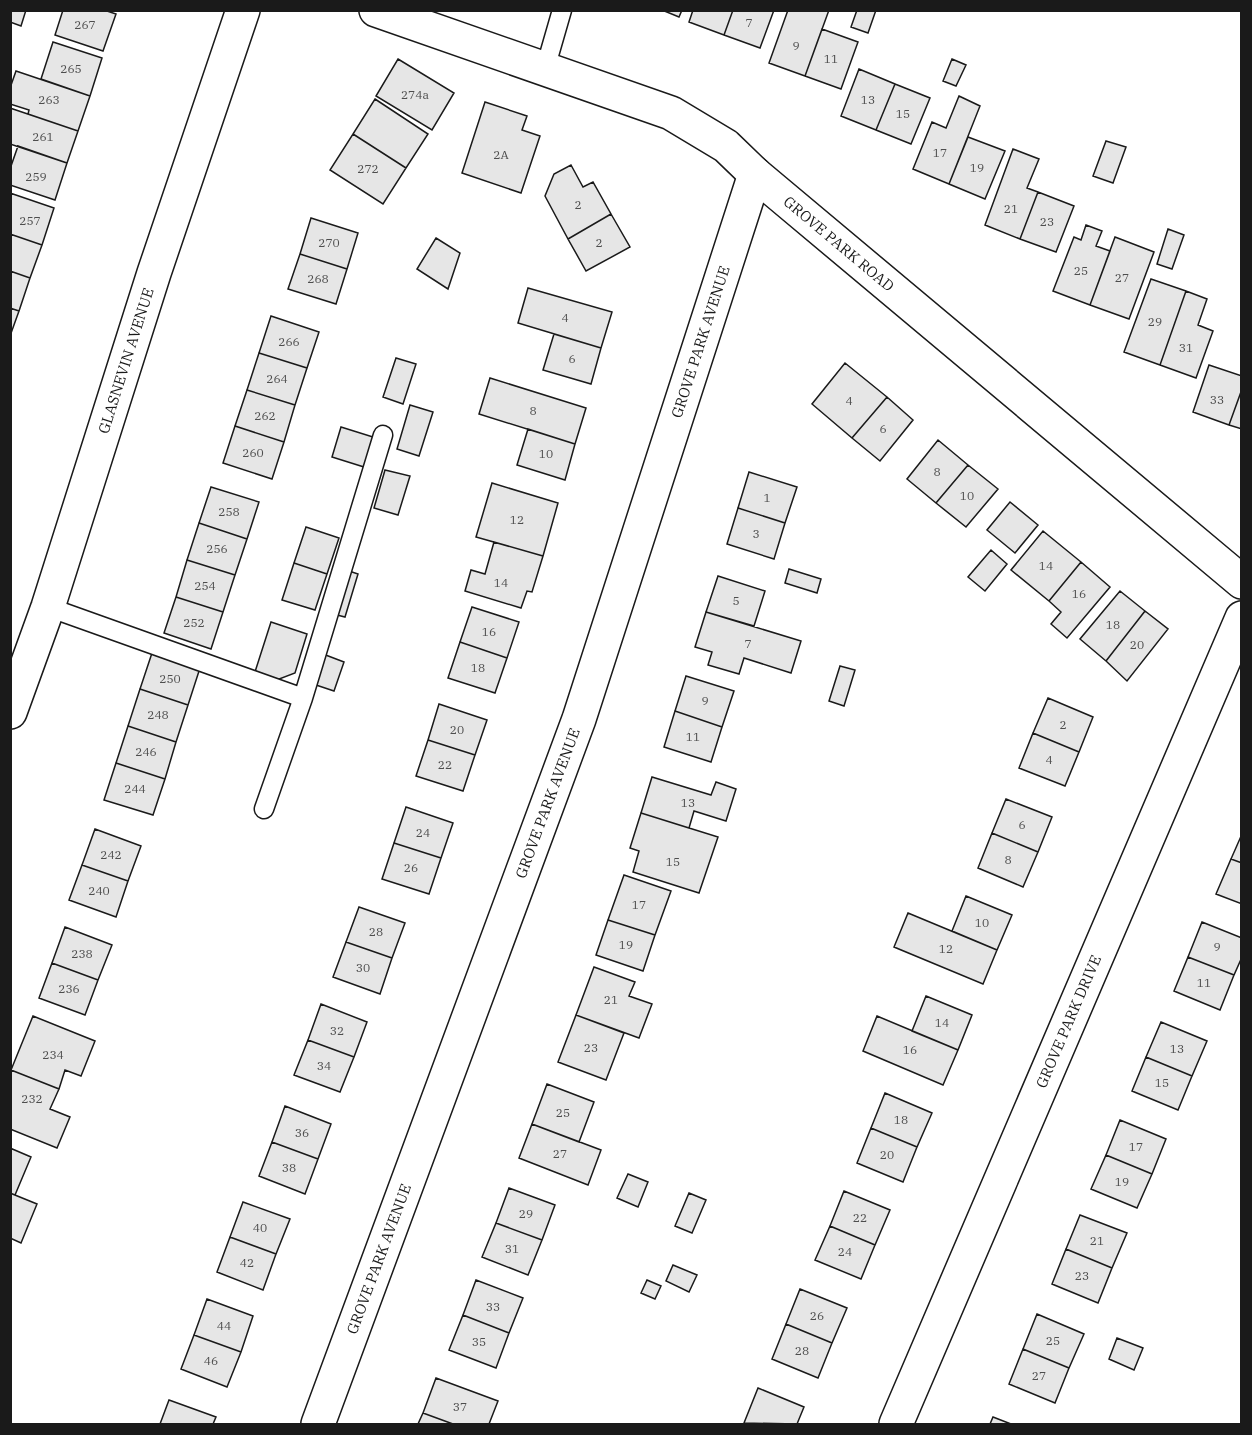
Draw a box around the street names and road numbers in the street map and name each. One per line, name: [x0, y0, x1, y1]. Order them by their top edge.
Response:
street label: GROVE PARK ROAD: [780, 192, 898, 295]
street label: GROVE PARK AVENUE: [667, 263, 734, 420]
street label: GLASNEVIN AVENUE: [94, 285, 158, 436]
street label: GROVE PARK AVENUE: [511, 725, 584, 881]
street label: GROVE PARK DRIVE: [1031, 952, 1105, 1091]
street label: GROVE PARK AVENUE: [342, 1181, 415, 1337]

